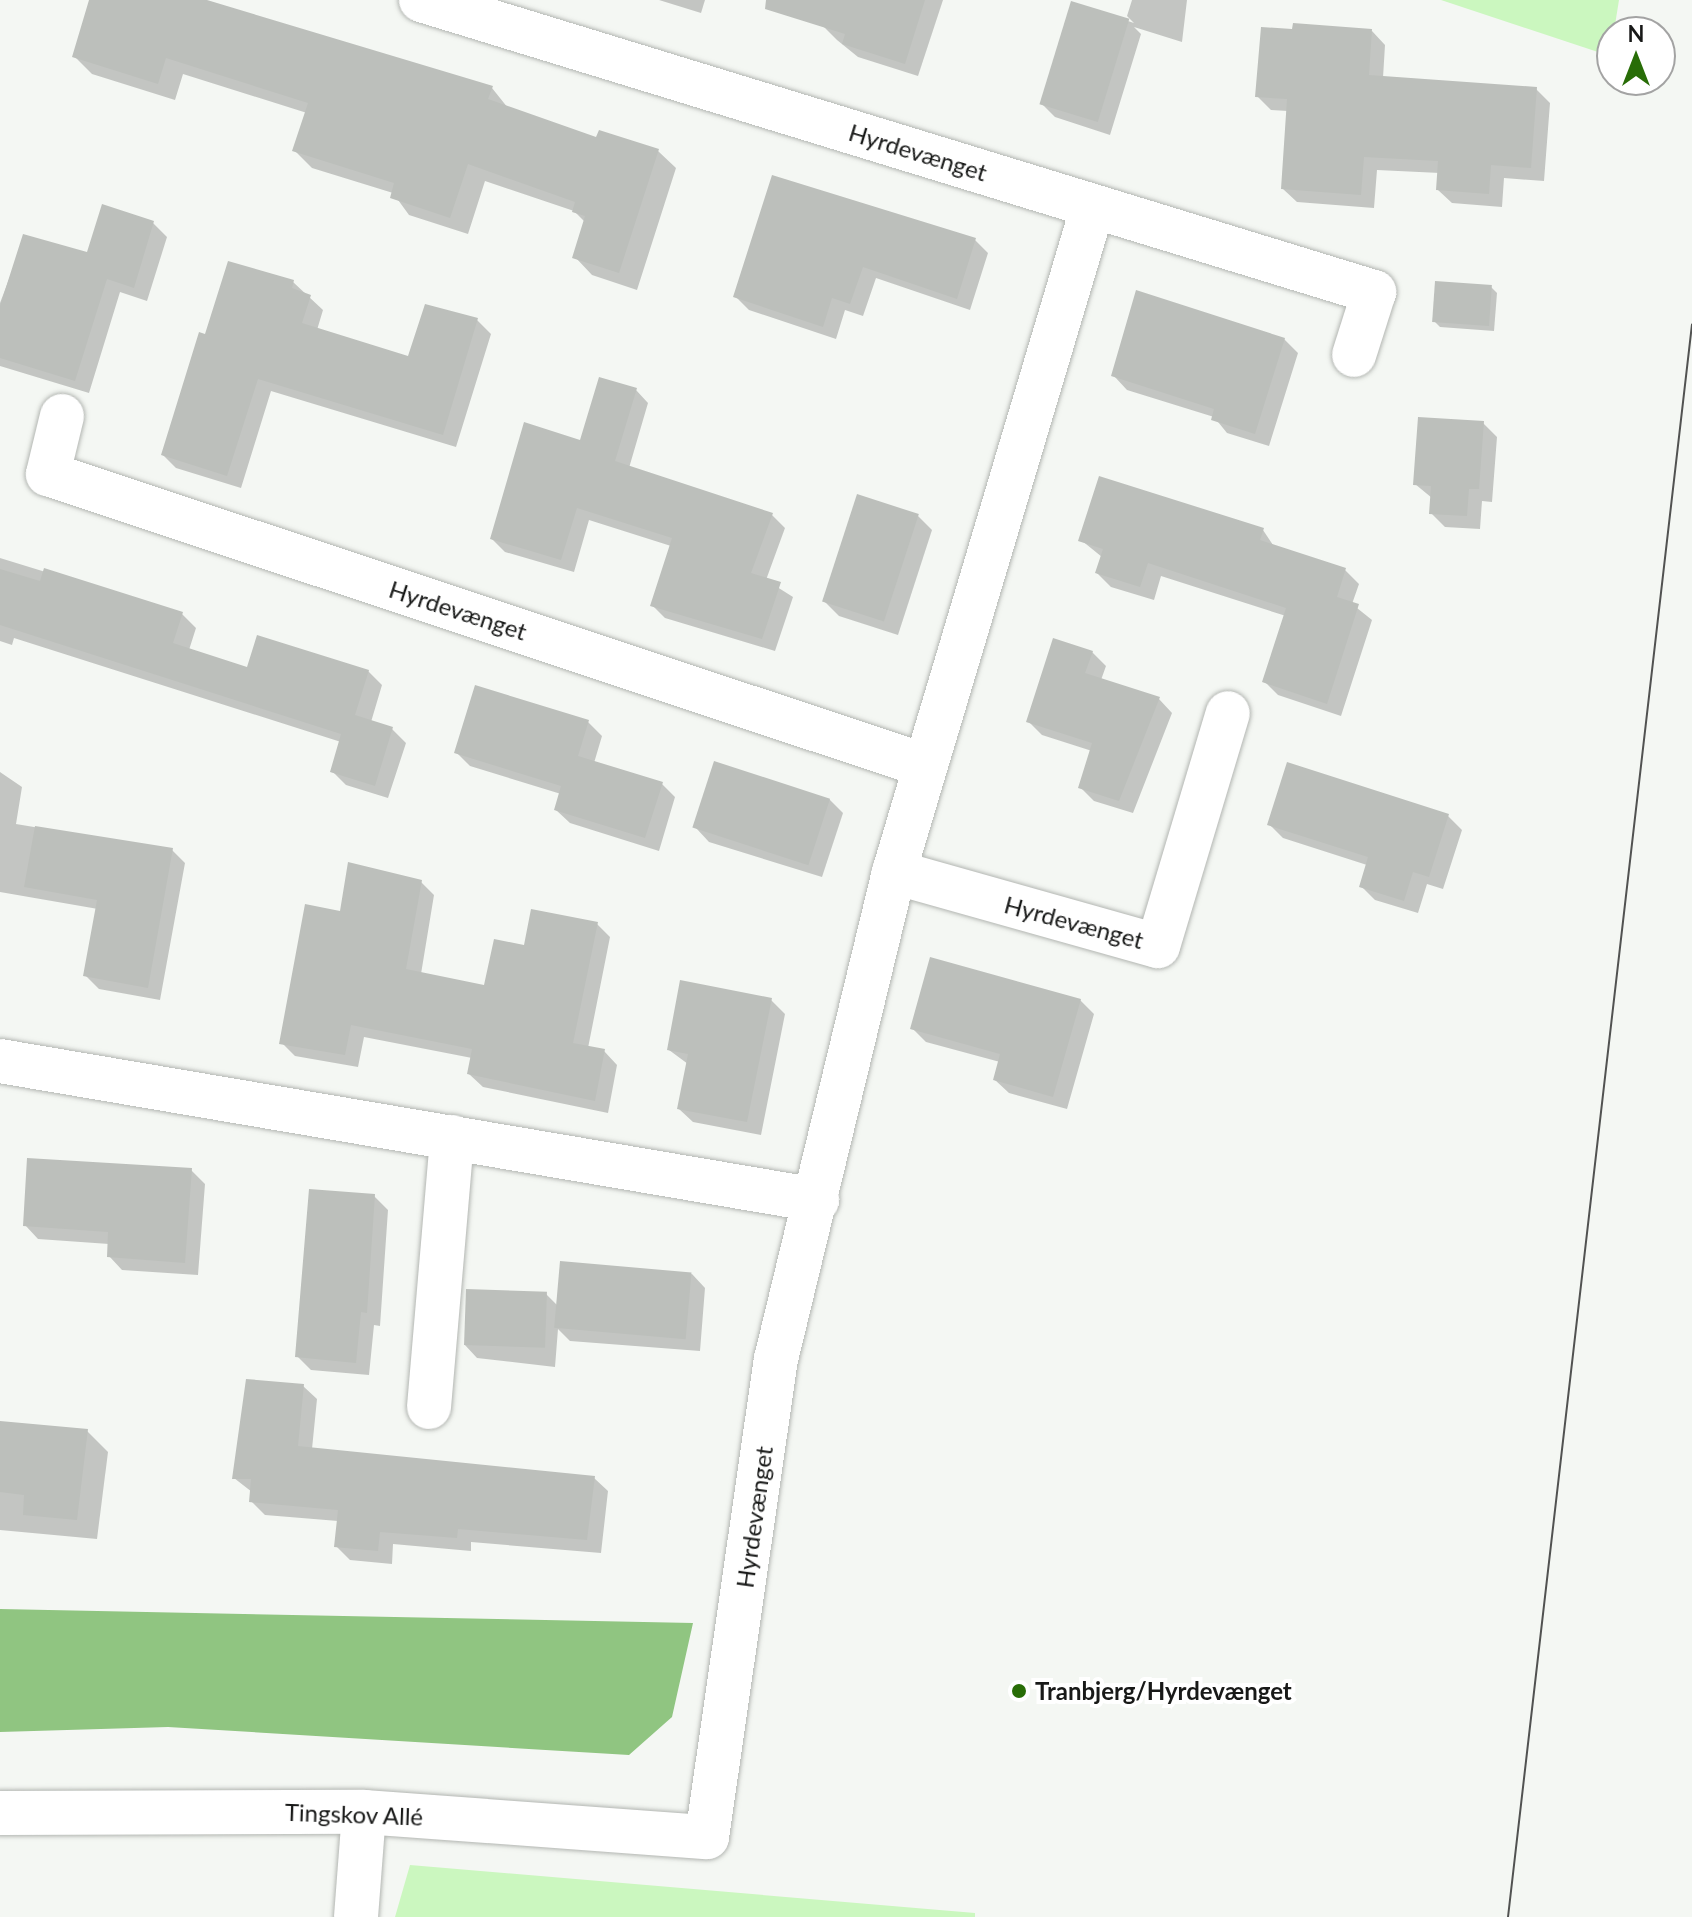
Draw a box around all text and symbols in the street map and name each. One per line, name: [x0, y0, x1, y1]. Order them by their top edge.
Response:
north arrow: [1596, 16, 1676, 96]
text: N: [1628, 20, 1644, 47]
street label: Hyrdevænget: [845, 117, 991, 187]
street label: Hyrdevænget: [386, 574, 530, 646]
street label: Hyrdevænget: [1001, 890, 1147, 954]
street label: Hyrdevænget: [730, 1444, 778, 1590]
place label: Tranbjerg/Hyrdevænget: [1035, 1677, 1292, 1705]
marker: Tranbjerg/Hyrdevænget: [1010, 1682, 1028, 1700]
street label: Tingskov Allé: [284, 1797, 424, 1831]

